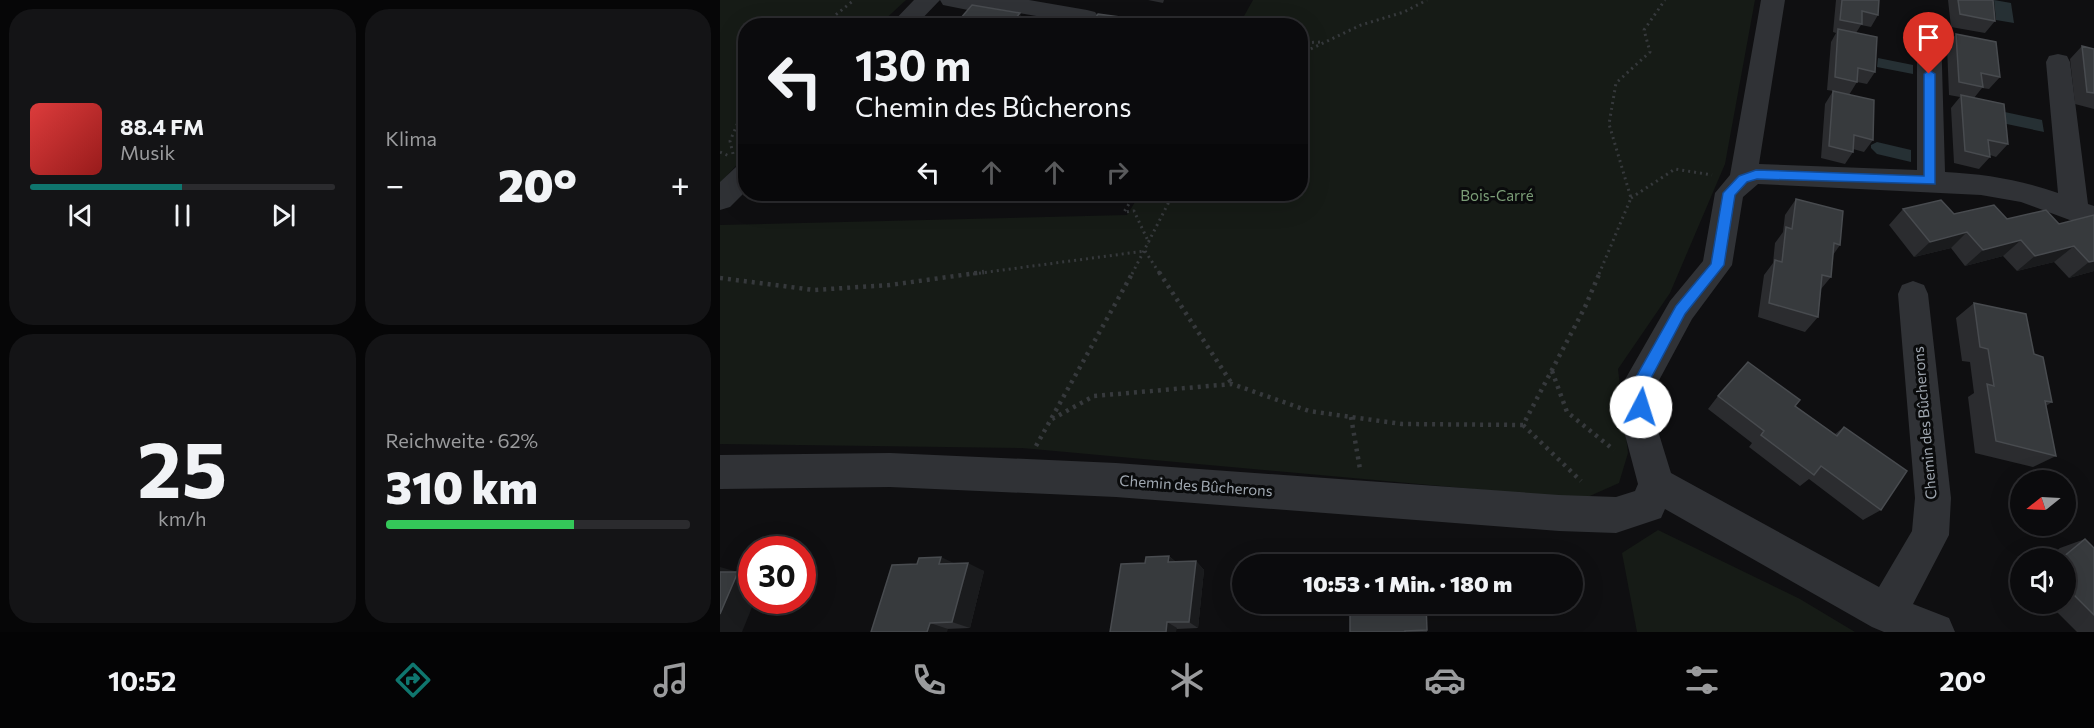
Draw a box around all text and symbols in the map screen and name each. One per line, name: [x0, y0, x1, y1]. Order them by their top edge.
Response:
pin: [1903, 12, 1954, 74]
icon: arrive: [1912, 21, 1945, 54]
text: 130 m: [855, 38, 971, 90]
icon: left: [756, 42, 834, 120]
text: Chemin des Bûcherons: [855, 90, 1131, 123]
text: 88.4 FM: [120, 113, 204, 140]
text: Klima: [386, 126, 437, 150]
text: Musik: [120, 140, 175, 164]
text: 20°: [498, 156, 577, 211]
icon: left: [912, 156, 945, 189]
icon: ahead: [975, 156, 1008, 189]
icon: ahead: [1038, 156, 1071, 189]
icon: right: [1101, 156, 1134, 189]
text: −: [386, 163, 404, 204]
text: +: [671, 163, 690, 204]
park label: Bois-Carré: [1460, 186, 1534, 204]
icon: previous: [64, 199, 97, 232]
icon: pause: [166, 199, 199, 232]
icon: next: [267, 199, 300, 232]
street label: Chemin des Bûcherons: [1908, 346, 1940, 500]
position arrow: [1609, 375, 1673, 439]
text: 25: [137, 419, 227, 514]
text: Reichweite · 62%: [386, 428, 538, 452]
text: 310 km: [386, 458, 538, 513]
north arrow: [2010, 470, 2076, 536]
map controls: [2010, 470, 2076, 614]
street label: Chemin des Bûcherons: [1119, 471, 1273, 499]
text: km/h: [158, 506, 207, 530]
speed limit sign: 30: [738, 536, 816, 614]
button: sound: [2010, 548, 2076, 614]
text: 10:53 · 1 Min. · 180 m: [1303, 570, 1512, 597]
icon: directions: [392, 659, 434, 701]
icon: music: [650, 659, 692, 701]
icon: phone: [908, 659, 950, 701]
icon: climate: [1166, 659, 1208, 701]
icon: car: [1424, 659, 1466, 701]
icon: filters: [1681, 659, 1723, 701]
text: 10:52: [108, 664, 176, 697]
text: 20°: [1939, 664, 1986, 697]

